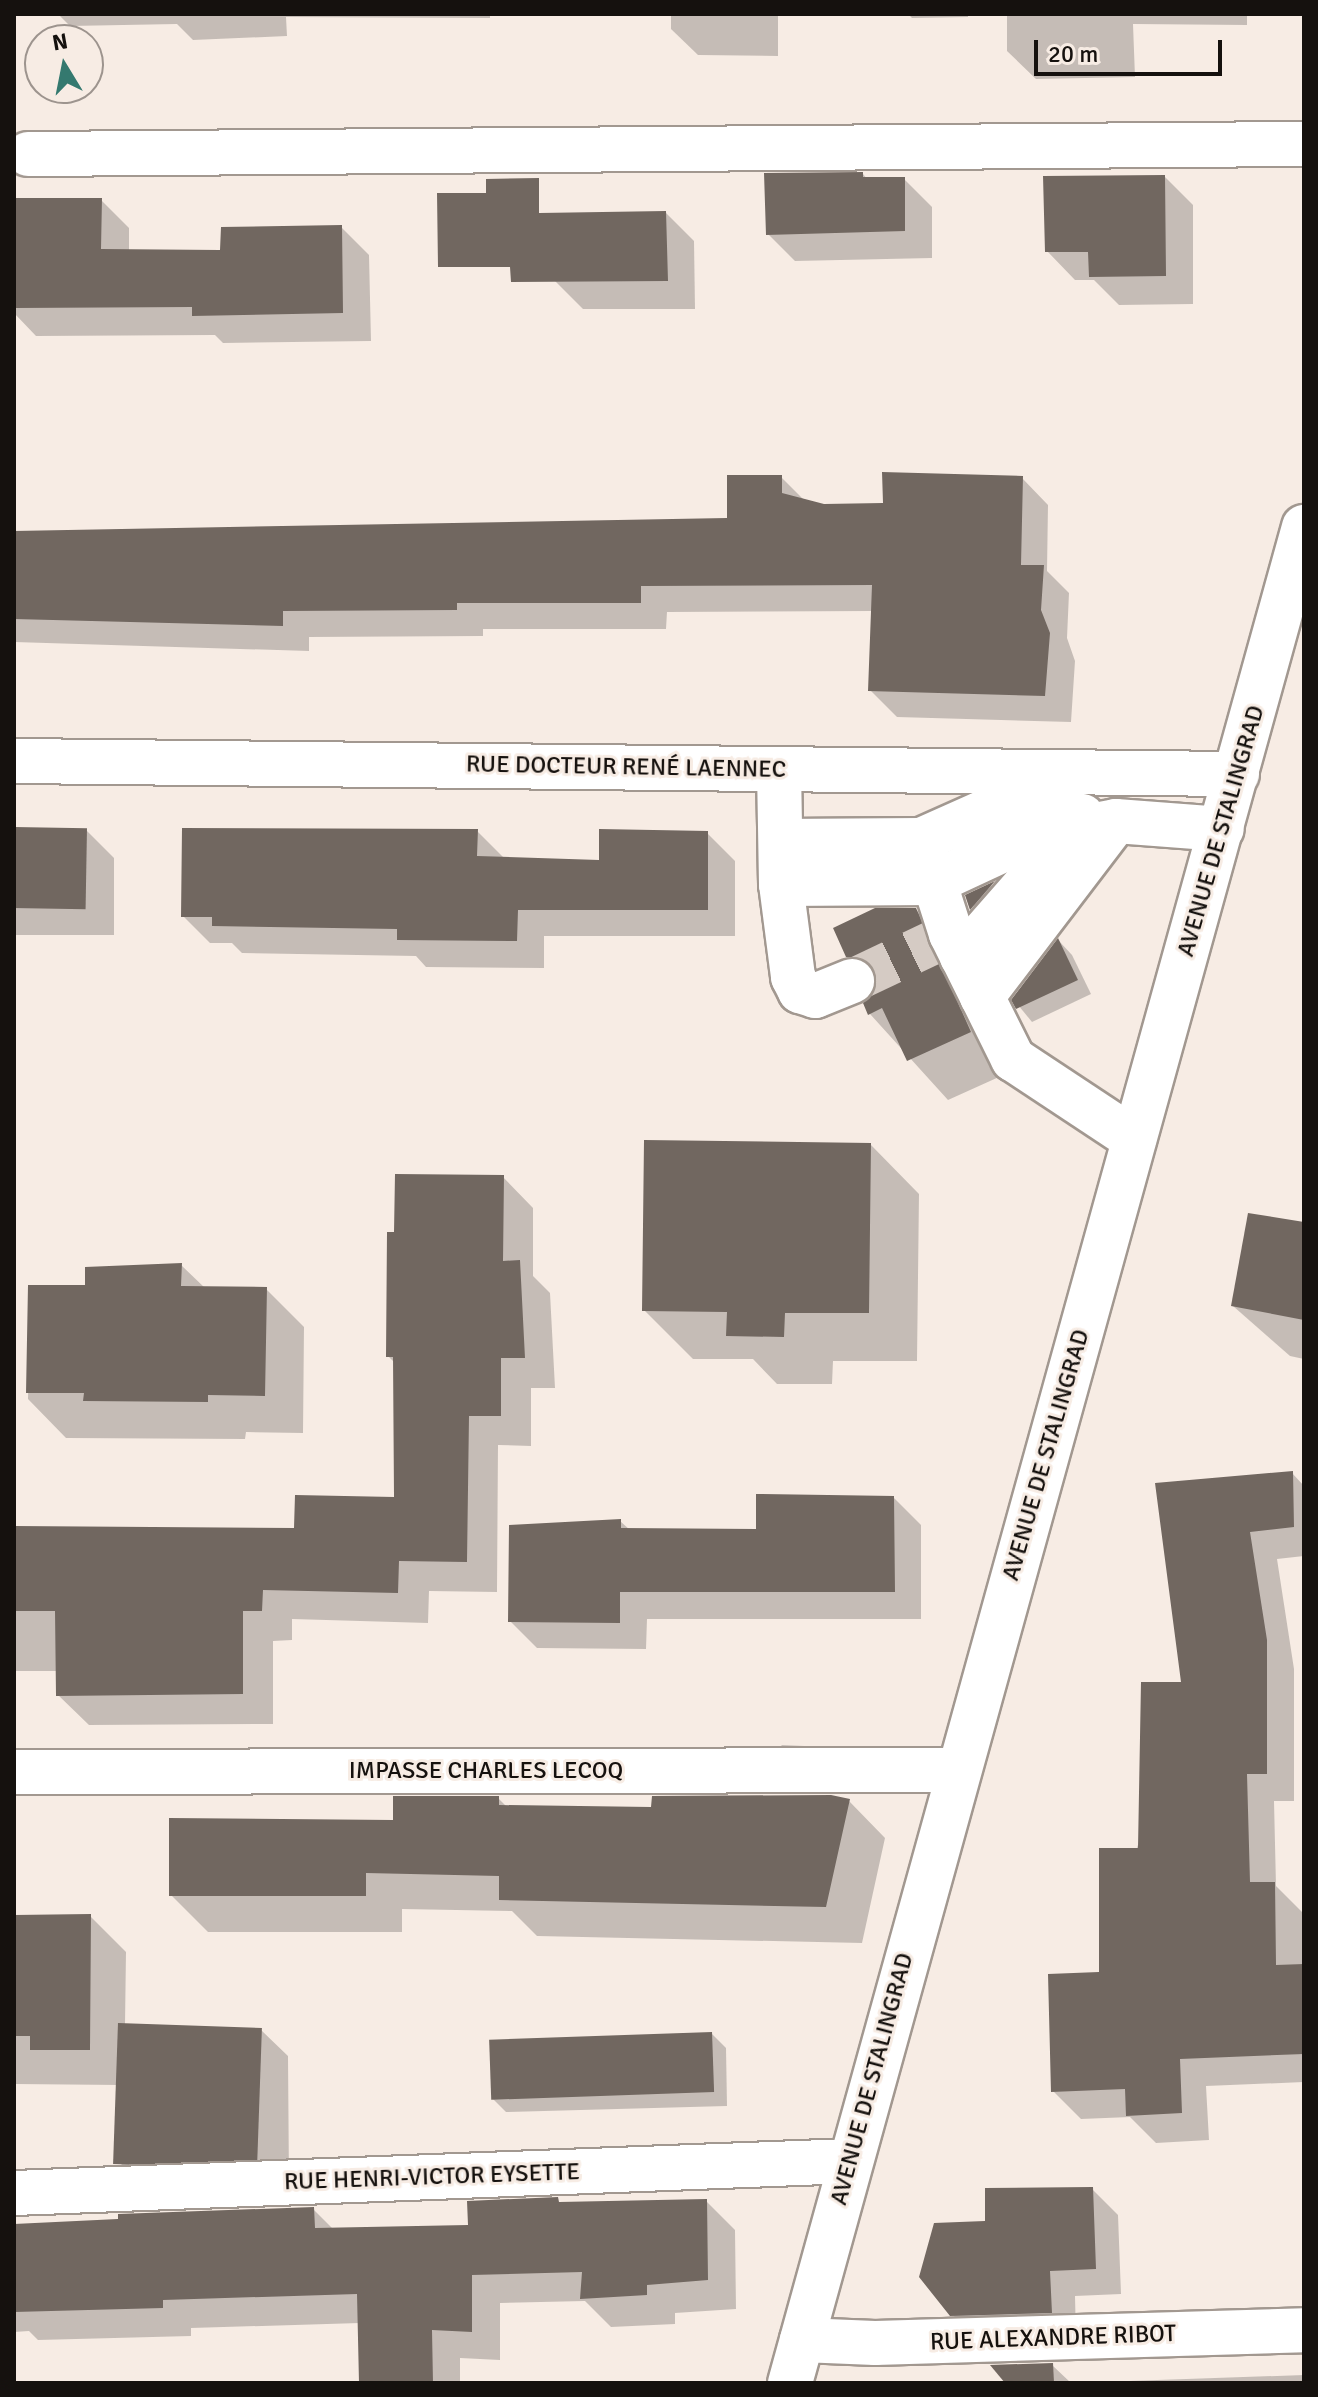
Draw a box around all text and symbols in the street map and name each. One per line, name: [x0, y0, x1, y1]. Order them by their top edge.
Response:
north arrow: [24, 24, 104, 104]
scale bar: [1038, 24, 1226, 74]
text: N: [50, 27, 70, 56]
text: 20 m: [1048, 39, 1098, 69]
street label: AVENUE DE STALINGRAD: [1171, 702, 1271, 960]
street label: RUE DOCTEUR RENÉ LAENNEC: [466, 750, 786, 784]
street label: AVENUE DE STALINGRAD: [996, 1326, 1096, 1584]
street label: IMPASSE CHARLES LECOQ: [349, 1757, 623, 1785]
street label: AVENUE DE STALINGRAD: [824, 1950, 920, 2208]
street label: RUE HENRI-VICTOR EYSETTE: [284, 2157, 580, 2197]
street label: RUE ALEXANDRE RIBOT: [929, 2319, 1177, 2357]

